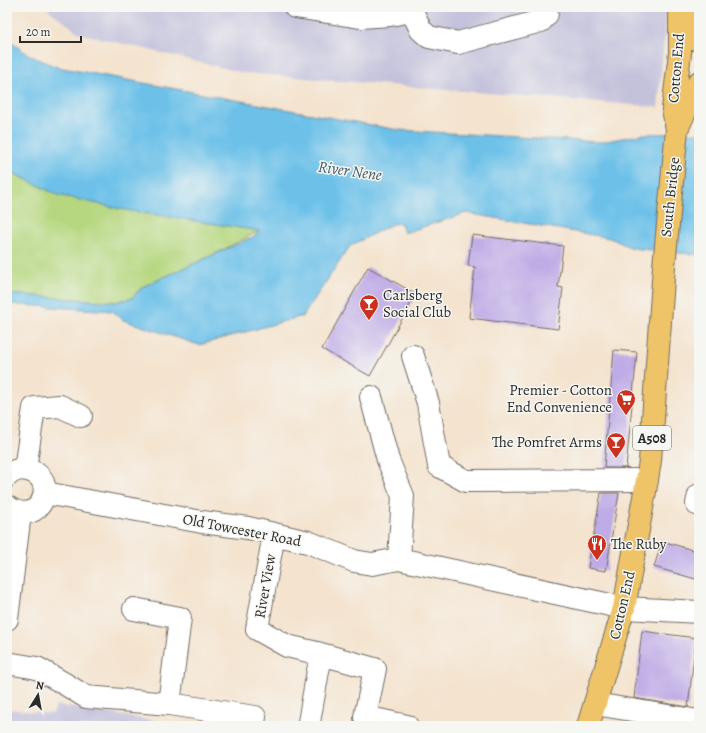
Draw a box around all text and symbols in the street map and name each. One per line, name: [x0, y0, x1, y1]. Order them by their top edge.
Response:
scale bar: [20, 18, 81, 44]
text: 20 m: [26, 24, 50, 40]
street label: Cotton End: [663, 31, 689, 104]
water label: River Nene: [317, 156, 383, 186]
street label: South Bridge: [656, 156, 684, 238]
place label: Carlsberg Social Club: [383, 285, 451, 322]
bar icon: Carlsberg Social Club: [358, 293, 380, 321]
place label: Premier - Cotton End Convenience: [506, 380, 612, 417]
supermarket icon: Premier - Cotton End Convenience: [615, 388, 637, 416]
road number: A508: [633, 426, 671, 450]
bar icon: The Pomfret Arms: [605, 431, 627, 459]
place label: The Pomfret Arms: [492, 432, 602, 452]
street label: Old Towcester Road: [181, 509, 304, 551]
restaurant icon: The Ruby: [586, 533, 608, 561]
place label: The Ruby: [611, 534, 667, 554]
street label: River View: [249, 552, 281, 620]
street label: Cotton End: [604, 568, 640, 641]
north arrow: [18, 675, 58, 715]
text: N: [34, 678, 45, 694]

